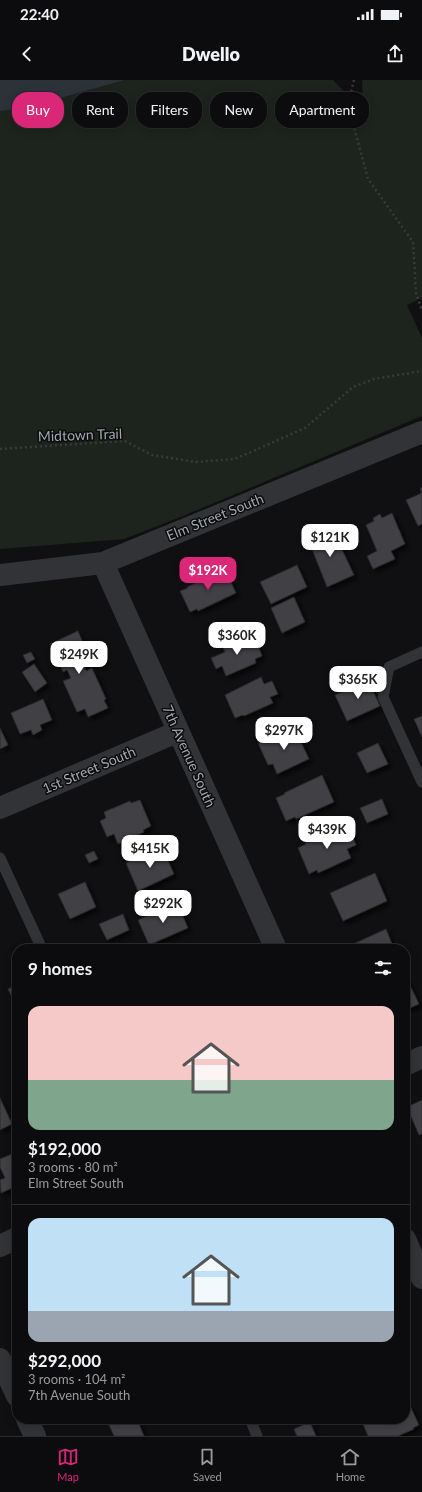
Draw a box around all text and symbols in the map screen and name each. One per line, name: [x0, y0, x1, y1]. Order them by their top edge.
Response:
text: 22:40: [20, 5, 59, 23]
icon: back: [16, 43, 38, 65]
text: Dwello: [182, 43, 240, 65]
icon: share: [384, 43, 406, 65]
chip: Buy: [12, 92, 64, 128]
chip: Rent: [72, 92, 128, 128]
chip: Filters: [136, 92, 202, 128]
chip: New: [210, 92, 267, 128]
chip: Apartment: [275, 92, 369, 128]
street label: Midtown Trail: [38, 425, 122, 444]
street label: Elm Street South: [164, 489, 266, 544]
pin: $121K: [302, 524, 358, 558]
text: $121K: [310, 529, 350, 545]
pin: $192K: [180, 557, 236, 591]
text: $192K: [188, 562, 228, 578]
pin: $360K: [209, 622, 265, 656]
text: $360K: [217, 627, 257, 643]
pin: $249K: [51, 641, 107, 675]
text: $249K: [59, 646, 99, 662]
pin: $365K: [330, 666, 386, 700]
text: $365K: [338, 671, 378, 687]
street label: 7th Avenue South: [159, 702, 220, 810]
pin: $297K: [256, 717, 312, 751]
text: $297K: [264, 722, 304, 738]
street label: 1st Street South: [40, 742, 138, 797]
pin: $439K: [299, 816, 355, 850]
text: $439K: [307, 821, 347, 837]
pin: $415K: [122, 835, 178, 869]
text: $415K: [130, 840, 170, 856]
pin: $292K: [135, 890, 191, 924]
text: $292K: [143, 895, 183, 911]
icon: filters: [372, 957, 394, 979]
text: 9 homes: [28, 958, 92, 979]
icon: home: [175, 1032, 247, 1104]
text: $192,000: [28, 1138, 101, 1159]
text: 3 rooms · 80 m²: [28, 1159, 118, 1175]
text: Elm Street South: [28, 1175, 124, 1191]
icon: home: [175, 1244, 247, 1316]
text: $292,000: [28, 1350, 101, 1371]
text: 3 rooms · 104 m²: [28, 1371, 125, 1387]
text: 7th Avenue South: [28, 1387, 130, 1403]
tab: Map: [57, 1446, 79, 1483]
tab: Saved: [193, 1446, 222, 1483]
tab: Home: [336, 1446, 365, 1483]

